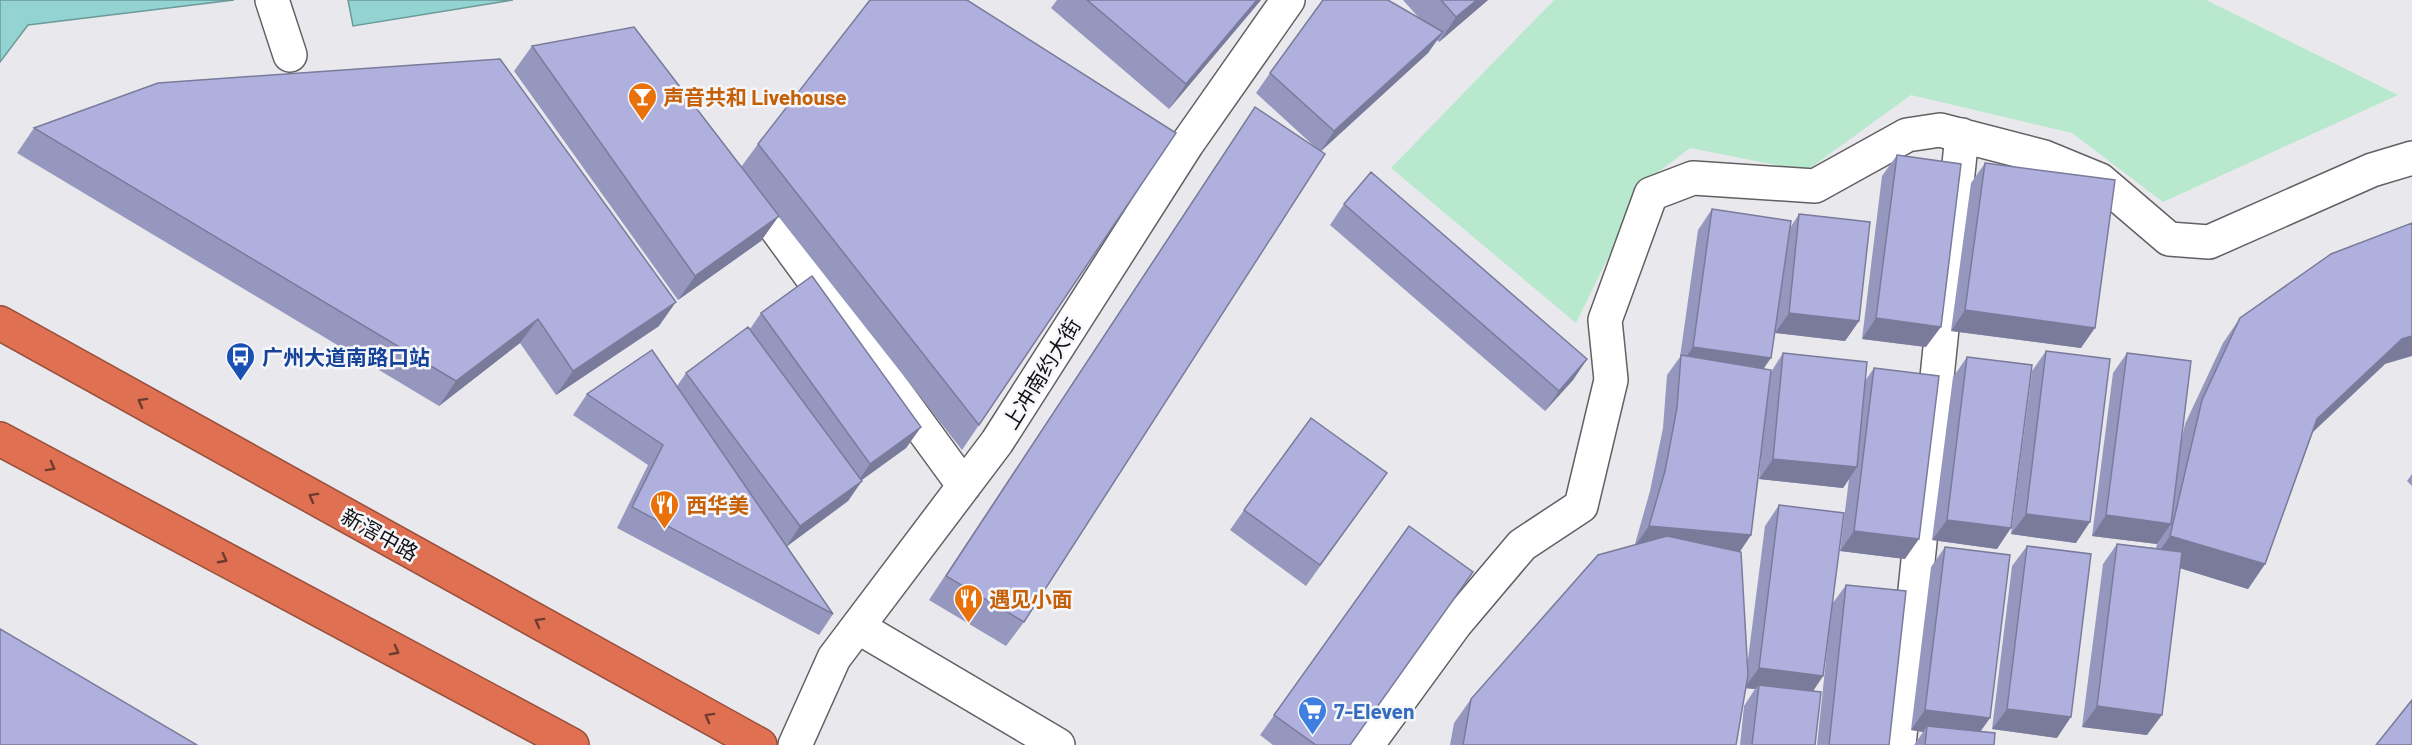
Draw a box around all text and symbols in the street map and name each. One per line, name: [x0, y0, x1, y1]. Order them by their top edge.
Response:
bar icon: 声音共和 Livehouse: [626, 80, 658, 122]
place label: 声音共和 Livehouse: [663, 84, 847, 109]
street label: 上冲南约大街: [997, 313, 1085, 433]
bus stop icon: 广州大道南路口站: [225, 340, 257, 382]
place label: 广州大道南路口站: [262, 344, 430, 369]
one-way arrow: [138, 398, 149, 410]
one-way arrow: [45, 460, 56, 471]
restaurant icon: 西华美: [649, 488, 681, 530]
place label: 西华美: [686, 492, 749, 517]
one-way arrow: [309, 493, 319, 504]
street label: 新滘中路: [337, 503, 423, 565]
one-way arrow: [217, 552, 227, 563]
restaurant icon: 遇见小面: [952, 582, 984, 624]
place label: 遇见小面: [989, 586, 1073, 611]
one-way arrow: [535, 618, 545, 629]
one-way arrow: [389, 644, 399, 655]
supermarket icon: 7-Eleven: [1297, 694, 1329, 736]
place label: 7-Eleven: [1334, 698, 1414, 723]
one-way arrow: [705, 713, 715, 724]

